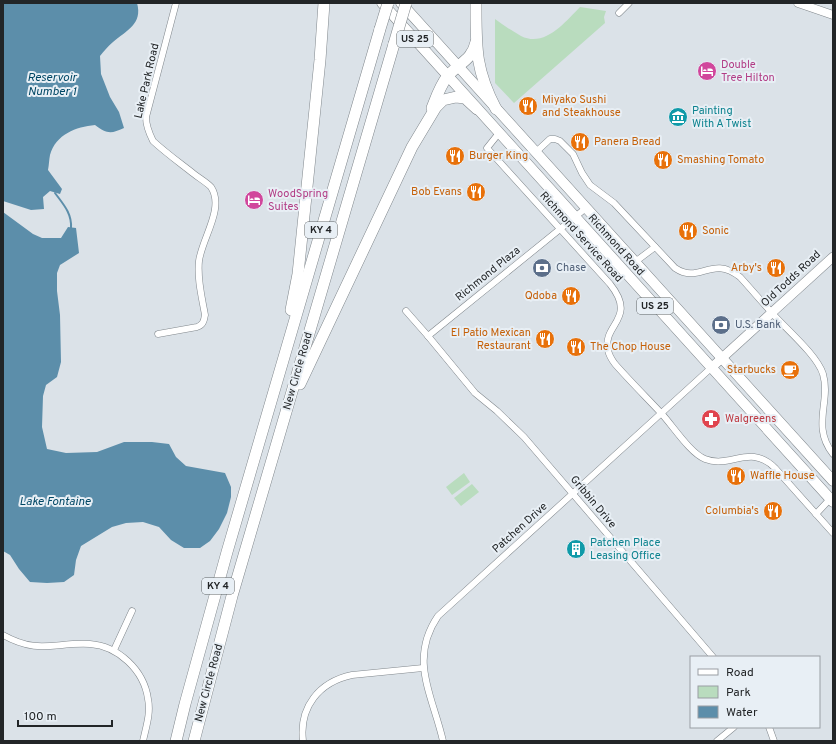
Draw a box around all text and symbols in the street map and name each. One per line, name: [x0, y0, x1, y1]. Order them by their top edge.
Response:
road number: US 25: [397, 31, 433, 47]
street label: Lake Park Road: [132, 42, 162, 120]
place label: Double Tree Hilton: [721, 58, 775, 85]
hotel icon: Double Tree Hilton: [696, 60, 718, 82]
water label: Reservoir Number 1: [27, 70, 78, 100]
place label: Miyako Sushi and Steakhouse: [542, 93, 621, 120]
restaurant icon: Miyako Sushi and Steakhouse: [517, 95, 539, 117]
place label: Painting With A Twist: [692, 104, 751, 131]
museum icon: Painting With A Twist: [667, 106, 689, 128]
restaurant icon: Panera Bread: [569, 131, 591, 153]
place label: Panera Bread: [594, 135, 661, 149]
restaurant icon: Burger King: [444, 145, 466, 167]
place label: Burger King: [469, 149, 528, 163]
restaurant icon: Smashing Tomato: [652, 149, 674, 171]
place label: Smashing Tomato: [677, 153, 764, 167]
restaurant icon: Bob Evans: [465, 181, 487, 203]
place label: Bob Evans: [411, 185, 462, 199]
place label: WoodSpring Suites: [268, 187, 328, 214]
hotel icon: WoodSpring Suites: [243, 189, 265, 211]
street label: Richmond Service Road: [537, 189, 625, 285]
street label: Richmond Road: [585, 211, 647, 279]
restaurant icon: Sonic: [677, 220, 699, 242]
road number: KY 4: [305, 222, 337, 238]
place label: Sonic: [702, 224, 729, 238]
street label: Richmond Plaza: [453, 243, 523, 304]
street label: Old Todds Road: [758, 248, 824, 310]
bank icon: Chase: [531, 257, 553, 279]
restaurant icon: Arby's: [765, 257, 787, 279]
place label: Chase: [556, 261, 586, 275]
place label: Arby's: [731, 261, 762, 275]
restaurant icon: Qdoba: [560, 285, 582, 307]
place label: Qdoba: [525, 289, 557, 303]
road number: US 25: [637, 298, 673, 314]
bank icon: U.S. Bank: [710, 314, 732, 336]
place label: U.S. Bank: [735, 318, 781, 332]
place label: El Patio Mexican Restaurant: [451, 326, 531, 353]
restaurant icon: El Patio Mexican Restaurant: [534, 328, 556, 350]
street label: New Circle Road: [280, 330, 316, 412]
restaurant icon: The Chop House: [565, 336, 587, 358]
place label: The Chop House: [590, 340, 671, 354]
cafe icon: Starbucks: [779, 359, 801, 381]
place label: Starbucks: [727, 363, 776, 377]
pharmacy icon: Walgreens: [700, 408, 722, 430]
place label: Walgreens: [725, 412, 776, 426]
restaurant icon: Waffle House: [725, 465, 747, 487]
place label: Waffle House: [750, 469, 815, 483]
street label: Gribbin Drive: [567, 473, 619, 531]
water label: Lake Fontaine: [19, 494, 92, 510]
street label: Patchen Drive: [490, 500, 550, 556]
restaurant icon: Columbia's: [762, 500, 784, 522]
place label: Columbia's: [705, 504, 759, 518]
place label: Patchen Place Leasing Office: [590, 536, 661, 563]
building icon: Patchen Place Leasing Office: [565, 538, 587, 560]
road number: KY 4: [202, 578, 234, 594]
street label: New Circle Road: [192, 642, 226, 724]
legend: [690, 656, 820, 728]
text: Road: [726, 665, 754, 681]
text: Park: [726, 685, 751, 701]
scale bar: [18, 702, 112, 728]
text: Water: [726, 705, 758, 721]
text: 100 m: [24, 709, 57, 725]

